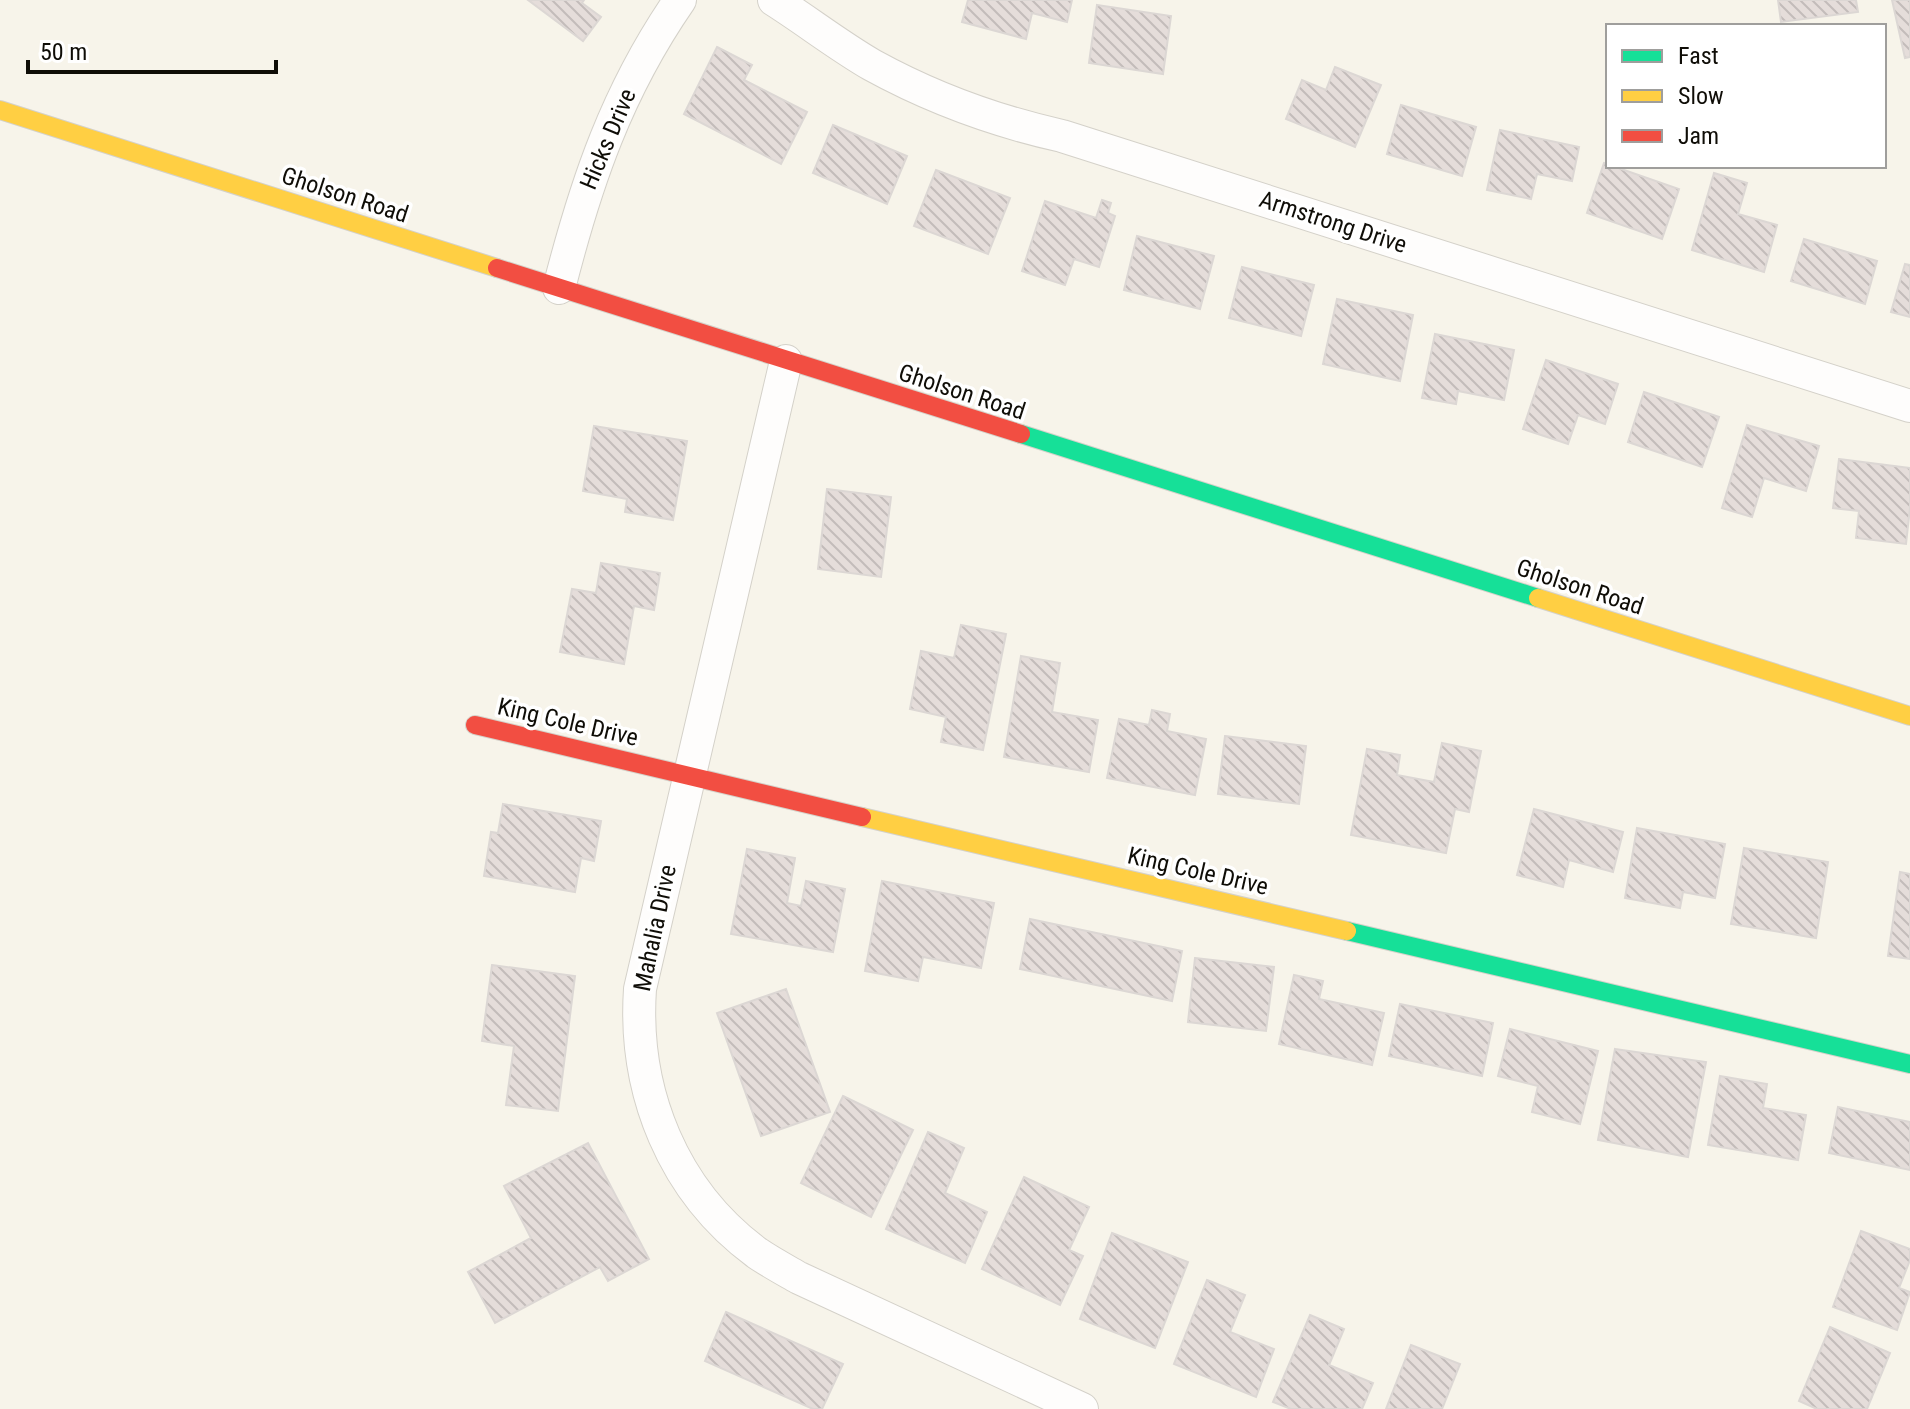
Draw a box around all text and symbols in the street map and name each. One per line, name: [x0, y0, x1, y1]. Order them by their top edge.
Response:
scale bar: [28, 24, 276, 74]
legend: [1606, 24, 1886, 168]
text: 50 m: [40, 38, 87, 66]
text: Fast: [1678, 42, 1719, 70]
text: Slow: [1678, 82, 1724, 110]
street label: Hicks Drive: [574, 84, 642, 194]
text: Jam: [1678, 122, 1719, 150]
street label: Gholson Road: [278, 161, 412, 229]
street label: Armstrong Drive: [1256, 185, 1410, 259]
street label: Gholson Road: [895, 358, 1029, 426]
street label: Gholson Road: [1513, 553, 1647, 621]
street label: King Cole Drive: [495, 692, 641, 752]
street label: King Cole Drive: [1125, 841, 1271, 901]
street label: Mahalia Drive: [628, 862, 682, 994]

